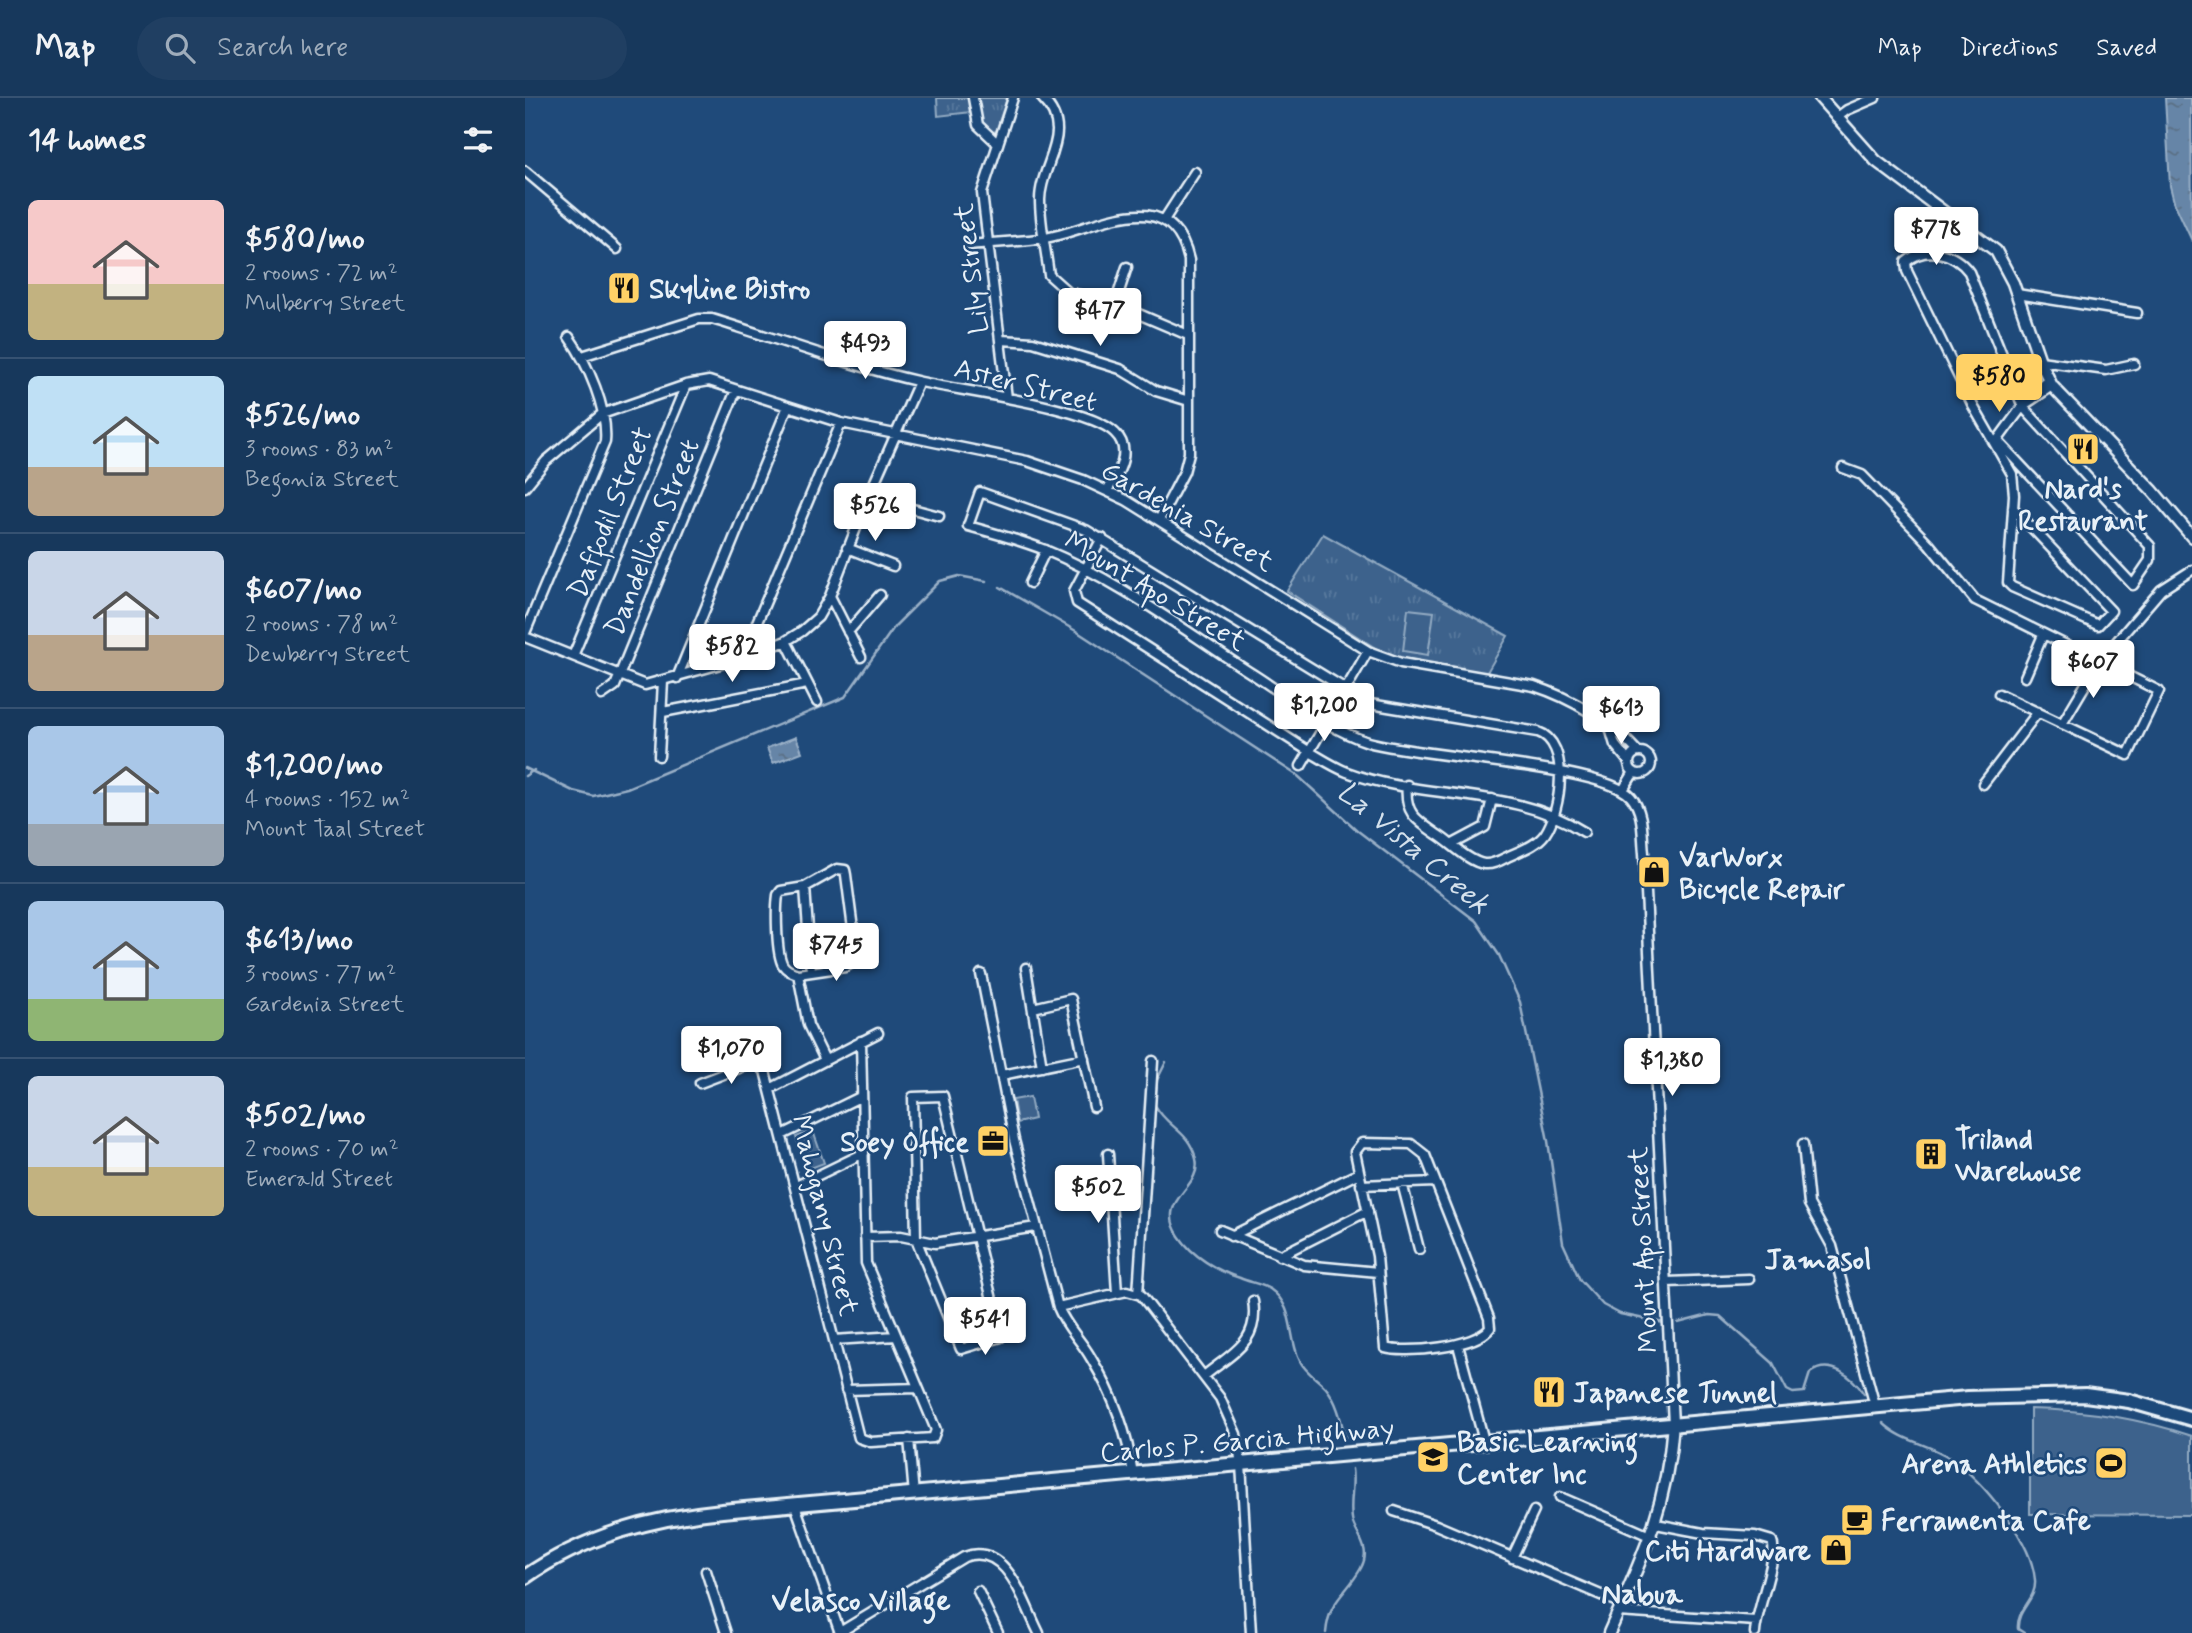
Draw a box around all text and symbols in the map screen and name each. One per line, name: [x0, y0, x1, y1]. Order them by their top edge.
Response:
search box: [137, 17, 627, 80]
text: Map: [35, 26, 95, 70]
icon: search: [161, 29, 199, 67]
text: Search here: [217, 31, 348, 65]
text: Map: [1878, 33, 1922, 64]
text: Directions: [1960, 33, 2058, 64]
text: Saved: [2096, 33, 2157, 64]
text: 14 homes: [28, 121, 146, 160]
icon: filters: [459, 121, 497, 159]
street label: Lily Street: [946, 201, 999, 336]
pin: $778: [1895, 208, 1977, 267]
text: $778: [1910, 215, 1962, 245]
text: $580/mo: [245, 220, 365, 259]
icon: home: [84, 228, 168, 312]
text: 2 rooms · 72 m²: [245, 259, 398, 289]
restaurant icon: Skyline Bistro: [605, 269, 643, 307]
place label: Skyline Bistro: [649, 272, 810, 309]
pin: $477: [1059, 288, 1141, 348]
text: Mulberry Street: [245, 289, 405, 319]
text: $477: [1074, 296, 1126, 326]
pin: $493: [824, 322, 906, 381]
text: $493: [840, 329, 890, 359]
street label: Aster Street: [950, 351, 1101, 422]
pin: $580: [1958, 354, 2040, 414]
text: $580: [1972, 362, 2026, 392]
text: $526/mo: [245, 396, 360, 435]
icon: home: [84, 404, 168, 488]
street label: Daffodil Street: [560, 422, 664, 605]
restaurant icon: Nard's Restaurant: [2064, 430, 2102, 468]
street label: Dandellion Street: [597, 434, 710, 642]
text: 3 rooms · 83 m²: [245, 435, 393, 465]
street label: Gardenia Street: [1094, 453, 1280, 582]
text: Begonia Street: [245, 465, 399, 495]
place label: Nard's Restaurant: [2018, 472, 2148, 541]
pin: $526: [834, 484, 916, 543]
text: $526: [850, 491, 900, 521]
street label: Mount Apo Street: [1055, 523, 1253, 664]
text: $607/mo: [245, 571, 362, 610]
icon: home: [84, 579, 168, 663]
text: 2 rooms · 78 m²: [245, 610, 398, 640]
pin: $582: [691, 624, 773, 684]
text: $582: [705, 632, 759, 662]
text: Dewberry Street: [245, 640, 410, 670]
pin: $607: [2052, 640, 2134, 700]
text: $607: [2067, 648, 2119, 678]
pin: $1,200: [1267, 684, 1381, 743]
pin: $613: [1580, 686, 1662, 746]
text: $1,200: [1290, 691, 1358, 721]
text: $613: [1599, 694, 1643, 724]
text: $1,200/mo: [245, 746, 383, 785]
icon: home: [84, 754, 168, 838]
water label: La Vista Creek: [1328, 773, 1498, 924]
text: 4 rooms · 152 m²: [245, 785, 410, 815]
text: Mount Taal Street: [245, 815, 425, 845]
place label: VarWorx Bicycle Repair: [1679, 840, 1846, 909]
shop icon: VarWorx Bicycle Repair: [1635, 853, 1673, 891]
text: $613/mo: [245, 921, 353, 960]
pin: $745: [795, 924, 877, 983]
icon: home: [84, 929, 168, 1013]
text: $745: [809, 931, 863, 961]
text: 3 rooms · 77 m²: [245, 960, 396, 990]
text: Gardenia Street: [245, 990, 404, 1020]
pin: $1,070: [674, 1026, 788, 1086]
text: $1,070: [697, 1034, 765, 1064]
pin: $1,380: [1615, 1038, 1729, 1098]
text: $1,380: [1640, 1046, 1704, 1076]
text: $502/mo: [245, 1096, 365, 1135]
icon: home: [84, 1104, 168, 1188]
street label: Mahogany Street: [781, 1111, 867, 1320]
office icon: Soey Office: [974, 1122, 1012, 1160]
place label: Triland Warehouse: [1955, 1122, 2082, 1191]
place label: Soey Office: [840, 1125, 969, 1162]
text: 2 rooms · 70 m²: [245, 1135, 399, 1165]
building icon: Triland Warehouse: [1912, 1135, 1950, 1173]
street label: Mount Apo Street: [1621, 1145, 1671, 1354]
text: Emerald Street: [245, 1165, 393, 1195]
pin: $502: [1057, 1166, 1139, 1225]
text: $502: [1071, 1173, 1125, 1203]
district label: Jamasol: [1765, 1241, 1871, 1280]
pin: $541: [944, 1298, 1026, 1357]
text: $541: [960, 1305, 1010, 1335]
restaurant icon: Japanese Tunnel: [1530, 1373, 1568, 1411]
place label: Japanese Tunnel: [1573, 1376, 1777, 1413]
street label: Carlos P. Garcia Highway: [1099, 1410, 1396, 1476]
place label: Basic Learning Center Inc: [1457, 1425, 1638, 1494]
school or university icon: Basic Learning Center Inc: [1414, 1438, 1452, 1476]
sports icon: Arena Athletics: [2092, 1444, 2130, 1482]
place label: Arena Athletics: [1901, 1447, 2087, 1484]
cafe icon: Ferramenta Cafe: [1838, 1501, 1876, 1539]
place label: Ferramenta Cafe: [1881, 1504, 2091, 1541]
shop icon: Citi Hardware: [1817, 1531, 1855, 1569]
place label: Citi Hardware: [1645, 1534, 1811, 1571]
district label: Nabua: [1601, 1575, 1684, 1614]
district label: Velasco Village: [771, 1582, 951, 1625]

